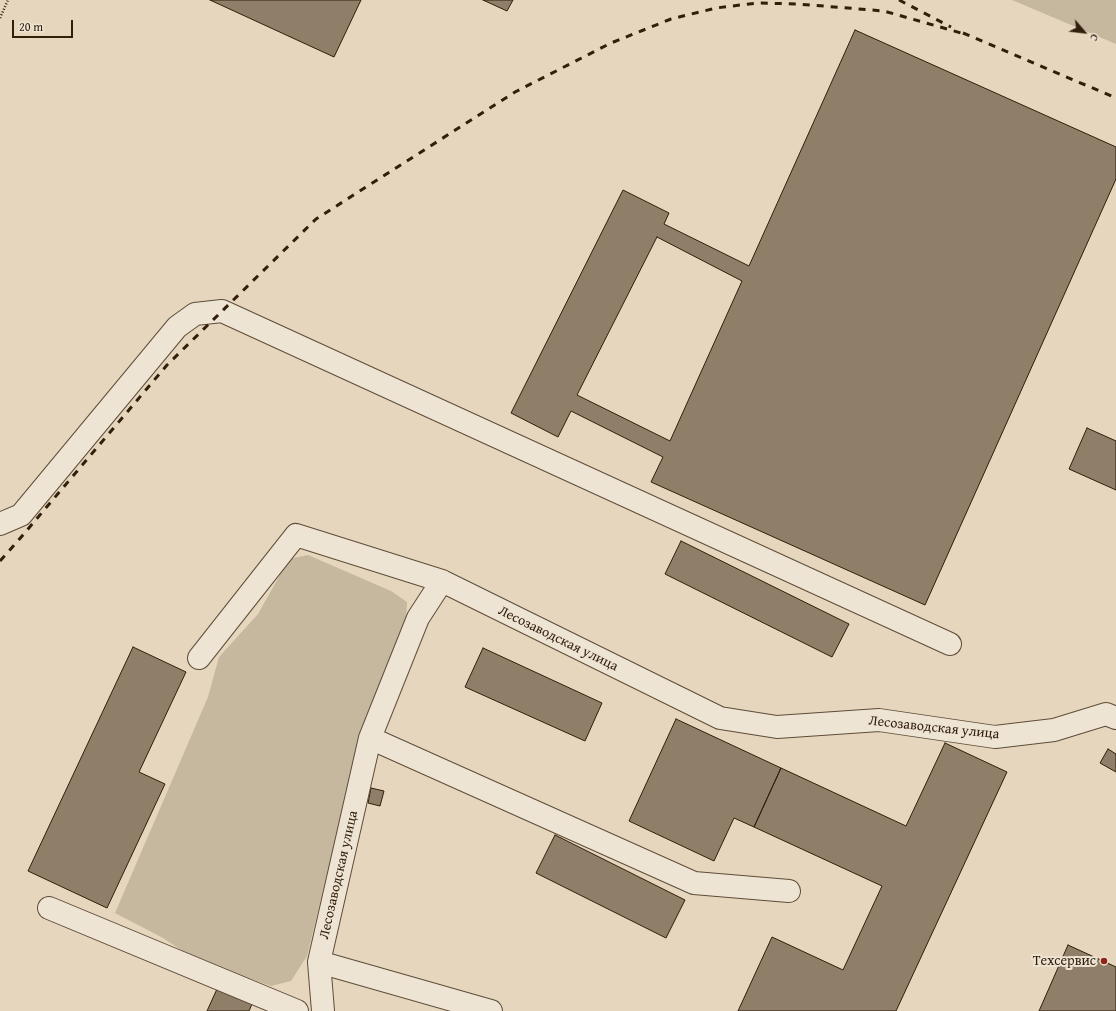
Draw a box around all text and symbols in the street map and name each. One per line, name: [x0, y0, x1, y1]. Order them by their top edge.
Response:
scale bar: [14, 12, 75, 38]
north arrow: [1064, 12, 1104, 52]
text: 20 m: [19, 18, 43, 35]
text: С: [1086, 31, 1103, 44]
street label: Лесозаводская улица: [495, 603, 621, 675]
street label: Лесозаводская улица: [868, 713, 1000, 743]
street label: Лесозаводская улица: [316, 809, 362, 941]
place label: Техсервис: [1033, 953, 1096, 969]
marker: Техсервис: [1099, 956, 1109, 966]

